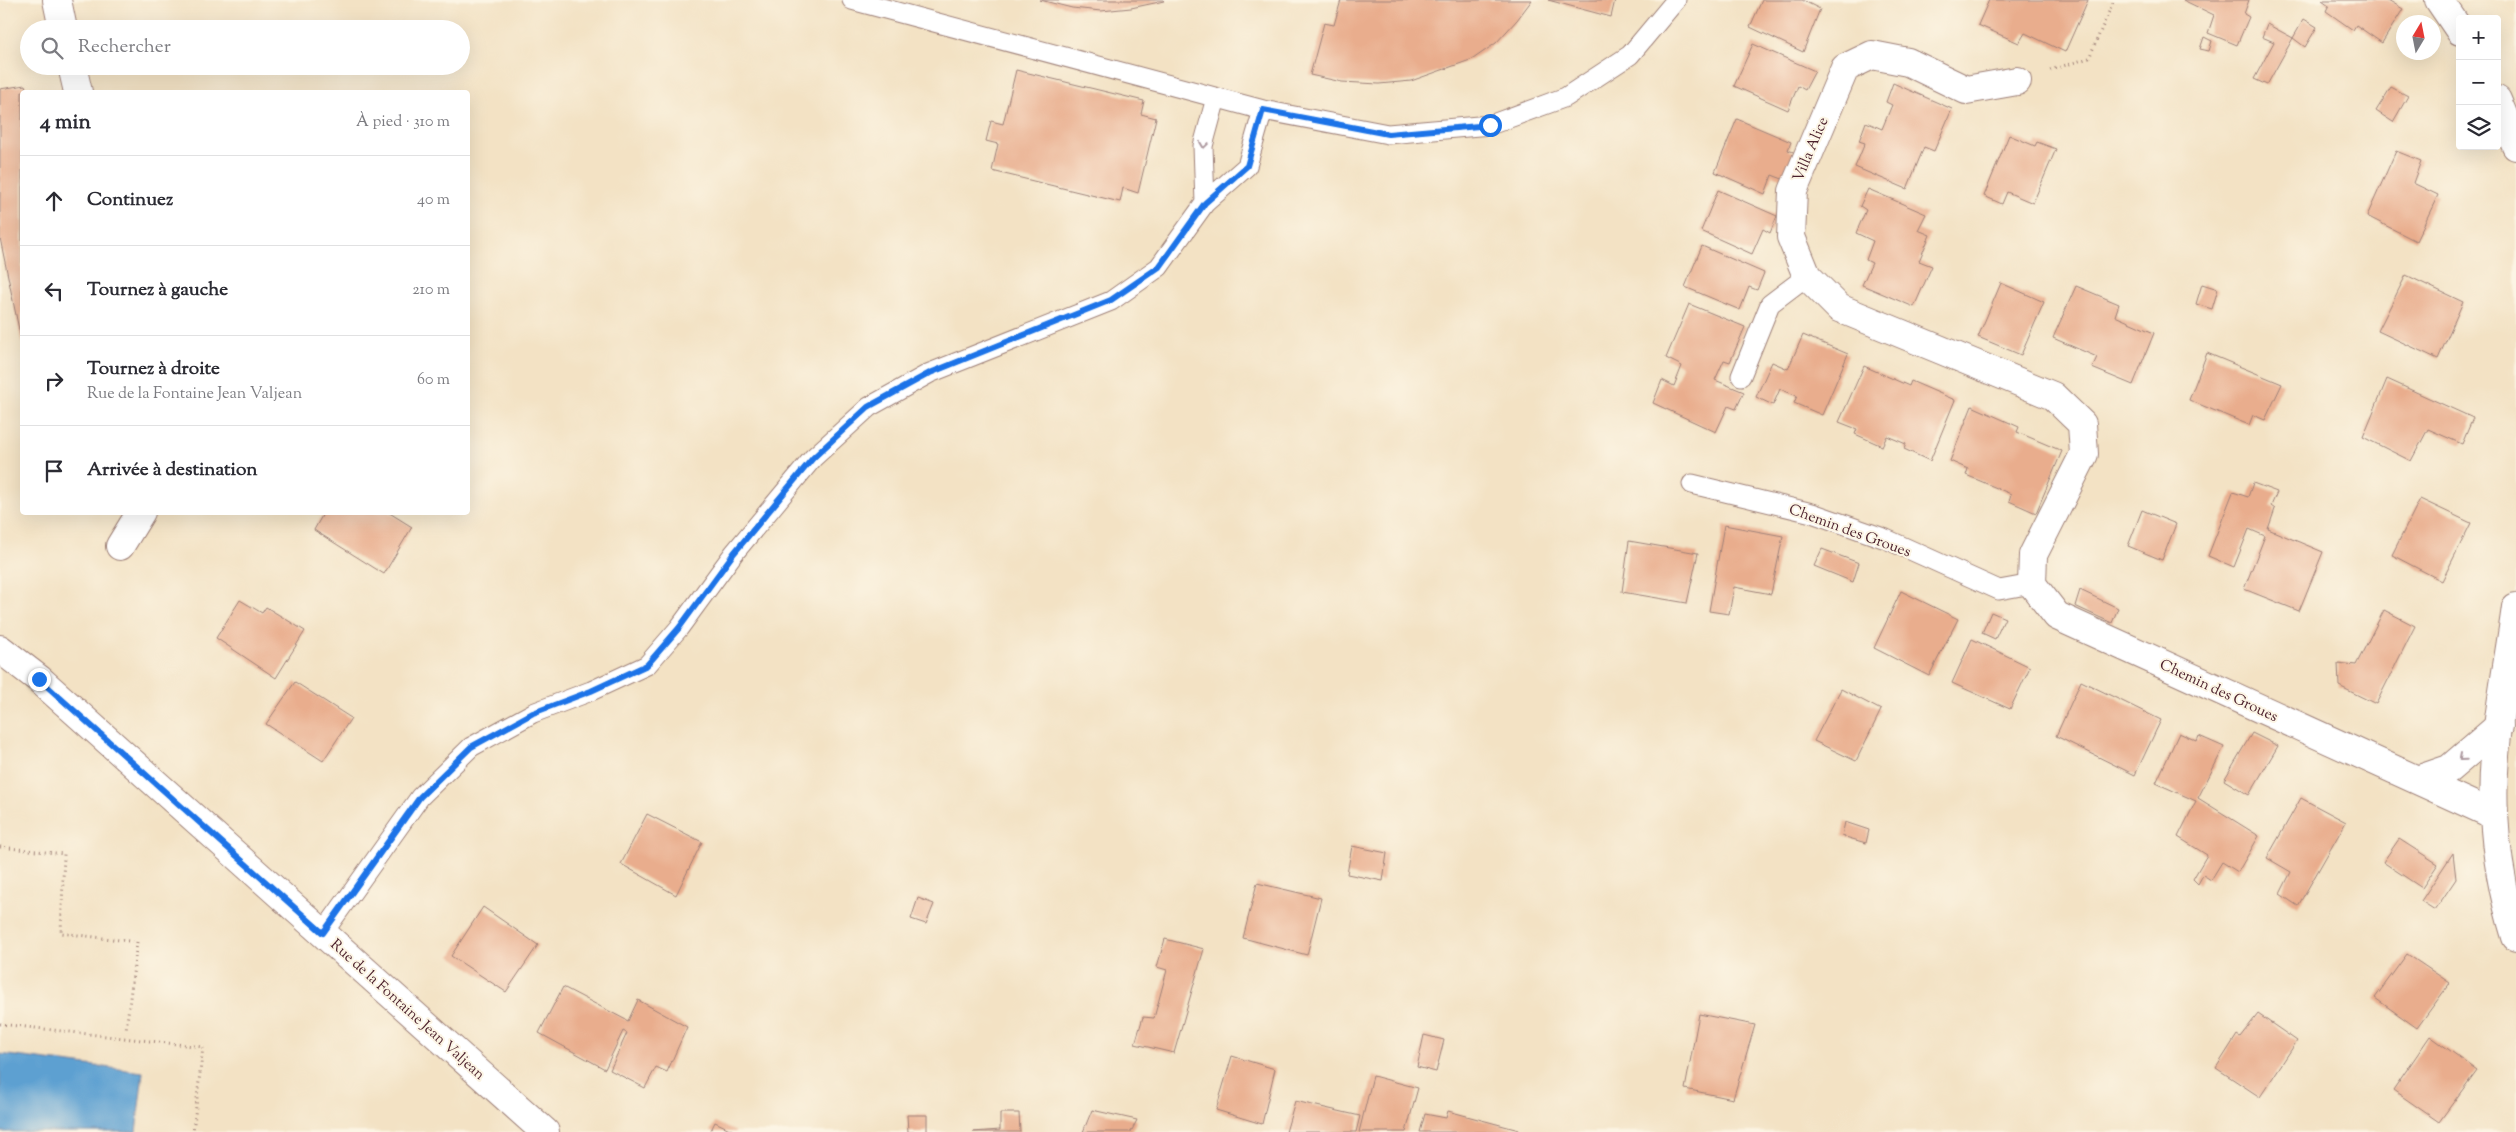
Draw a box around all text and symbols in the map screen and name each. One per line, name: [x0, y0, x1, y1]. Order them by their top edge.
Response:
north arrow: [2396, 15, 2441, 60]
map controls: [2456, 15, 2501, 150]
button: +: [2456, 15, 2501, 60]
search box: [20, 20, 470, 75]
icon: search: [38, 34, 66, 62]
text: Rechercher: [78, 34, 171, 61]
button: −: [2456, 60, 2501, 105]
button: layers: [2456, 105, 2501, 150]
text: 4 min: [40, 108, 91, 138]
text: À pied · 310 m: [356, 111, 450, 134]
route start: [1479, 114, 1502, 137]
street label: Villa Alice: [1788, 114, 1834, 185]
one-way arrow: [1199, 141, 1210, 149]
icon: ahead: [40, 187, 68, 215]
text: Continuez: [87, 187, 173, 214]
text: 40 m: [417, 189, 450, 212]
icon: left: [40, 277, 68, 305]
text: Tournez à gauche: [87, 277, 228, 304]
text: 210 m: [412, 279, 450, 302]
text: Tournez à droite: [87, 356, 220, 383]
icon: right: [40, 367, 68, 395]
text: 60 m: [417, 369, 450, 392]
text: Rue de la Fontaine Jean Valjean: [87, 383, 302, 406]
icon: arrive: [40, 457, 68, 485]
text: Arrivée à destination: [87, 457, 258, 484]
street label: Chemin des Groues: [1786, 500, 1914, 563]
street label: Chemin des Groues: [2156, 655, 2281, 728]
route end: [28, 668, 51, 691]
one-way arrow: [2459, 752, 2468, 761]
street label: Rue de la Fontaine Jean Valjean: [325, 935, 489, 1085]

